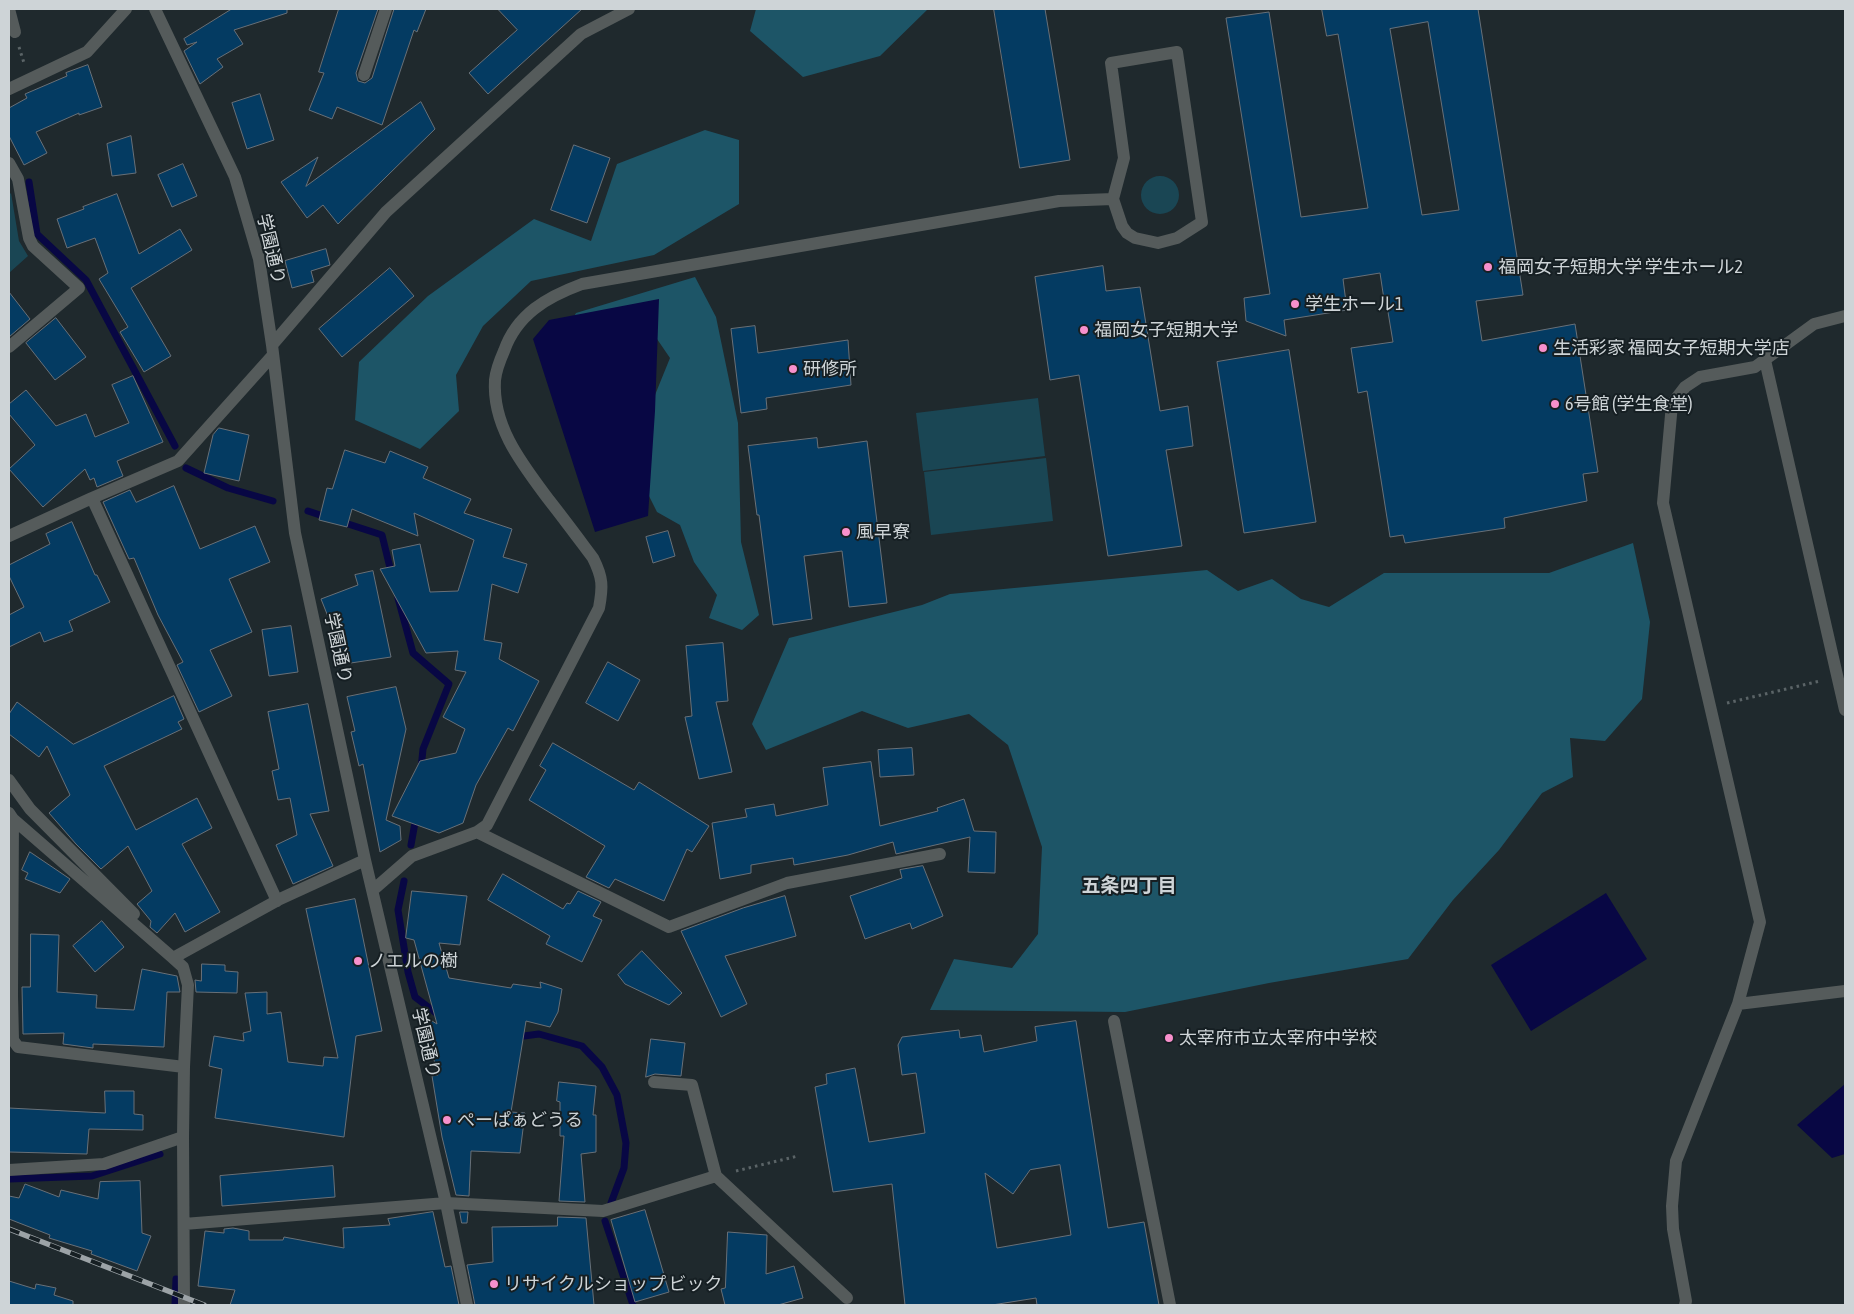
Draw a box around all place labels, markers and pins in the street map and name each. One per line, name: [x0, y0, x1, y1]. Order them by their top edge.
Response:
place label: 福岡女子短期大学 学生ホール2: [1498, 256, 1743, 278]
marker: 福岡女子短期大学 学生ホール2: [1482, 261, 1494, 273]
place label: 学生ホール1: [1305, 293, 1403, 315]
marker: 学生ホール1: [1289, 298, 1301, 310]
place label: 福岡女子短期大学: [1094, 319, 1238, 341]
marker: 福岡女子短期大学: [1078, 324, 1090, 336]
place label: 生活彩家 福岡女子短期大学店: [1553, 337, 1789, 359]
marker: 生活彩家 福岡女子短期大学店: [1537, 342, 1549, 354]
place label: 研修所: [803, 358, 857, 380]
marker: 研修所: [787, 363, 799, 375]
place label: 6号館 (学生食堂): [1565, 393, 1693, 415]
marker: 6号館 (学生食堂): [1549, 398, 1561, 410]
place label: 風早寮: [856, 521, 910, 543]
marker: 風早寮: [840, 526, 852, 538]
place label: ノエルの樹: [368, 950, 458, 972]
marker: ノエルの樹: [352, 955, 364, 967]
place label: 太宰府市立太宰府中学校: [1179, 1027, 1377, 1049]
marker: 太宰府市立太宰府中学校: [1163, 1032, 1175, 1044]
place label: ぺーぱぁどうる: [457, 1109, 583, 1131]
marker: ぺーぱぁどうる: [441, 1114, 453, 1126]
place label: リサイクルショップ ビック: [504, 1273, 722, 1295]
marker: リサイクルショップ ビック: [488, 1278, 500, 1290]

